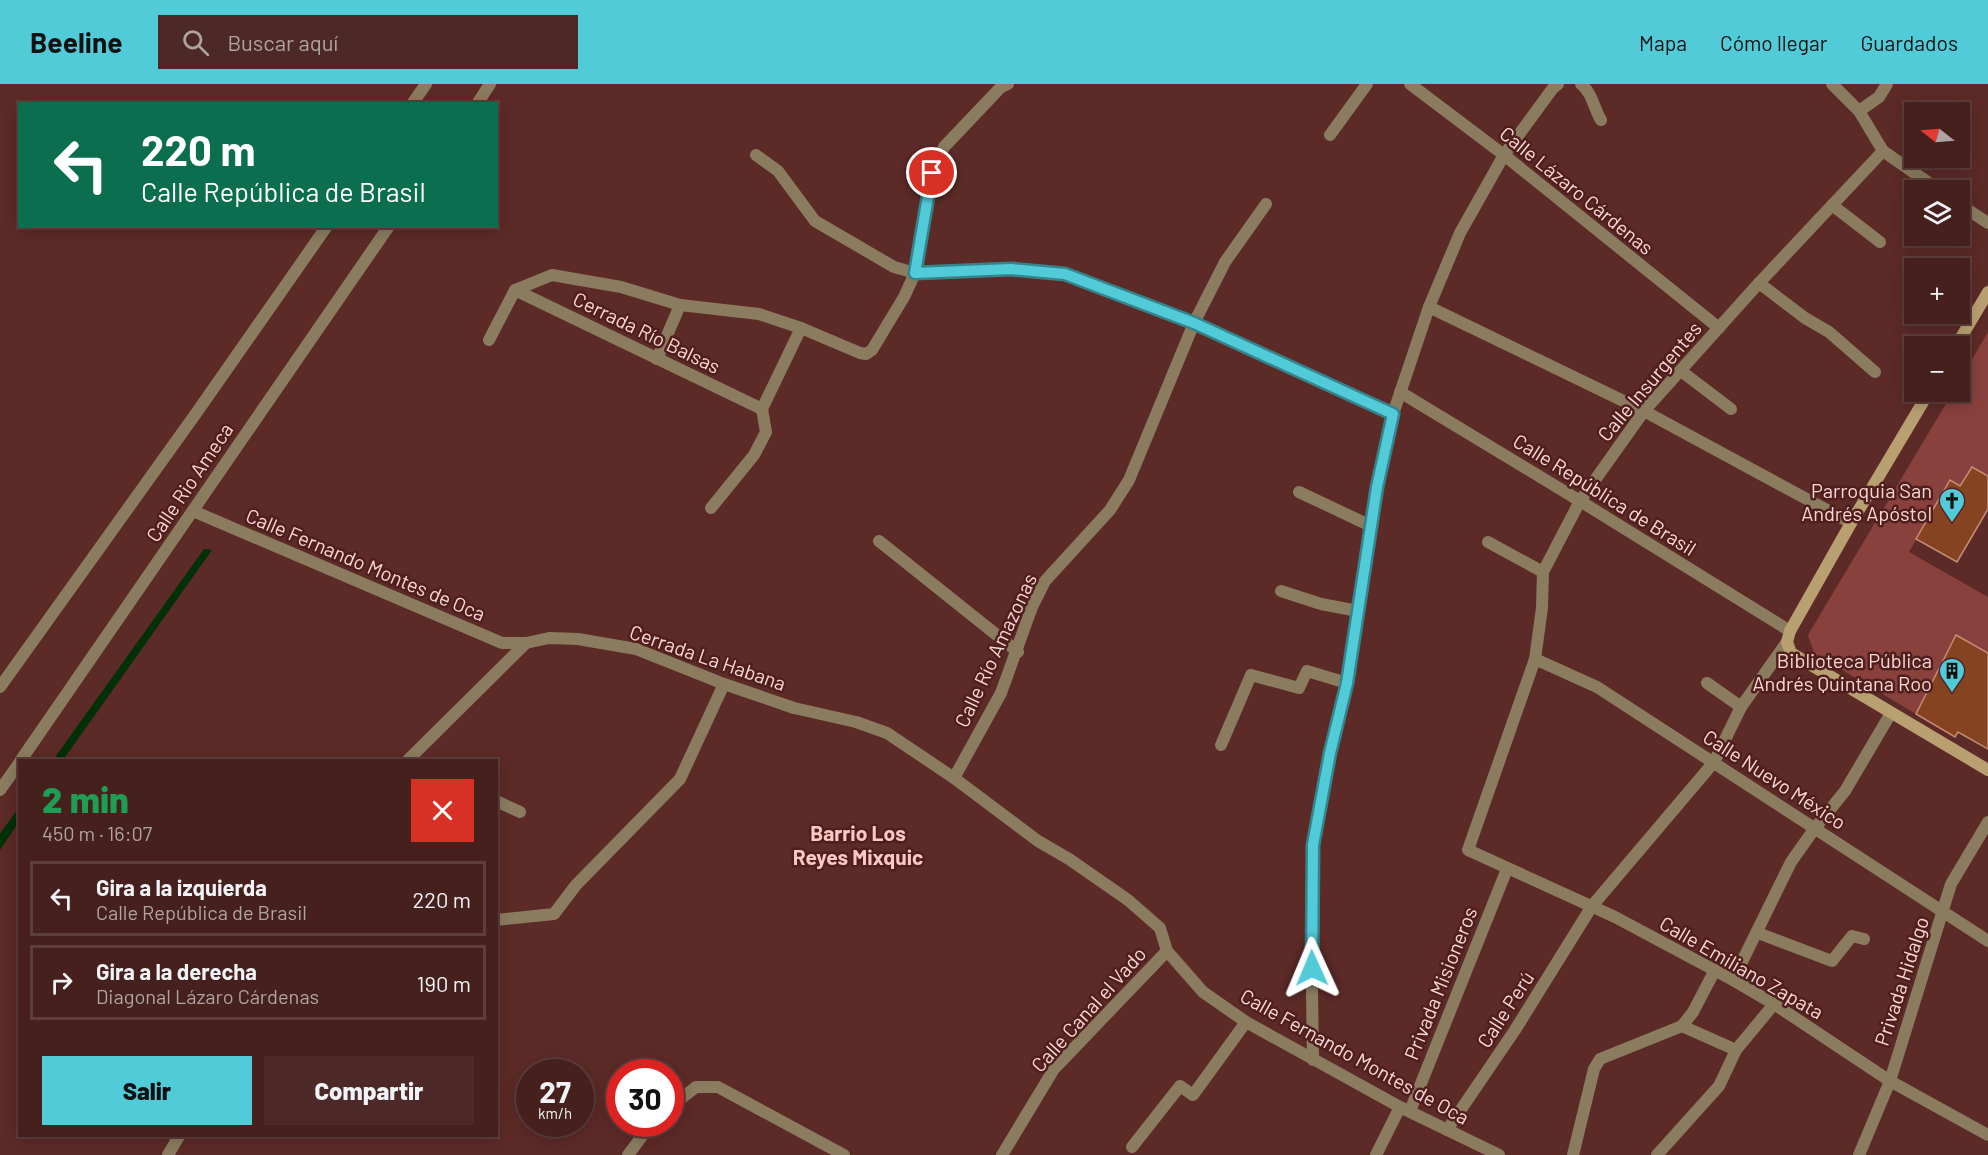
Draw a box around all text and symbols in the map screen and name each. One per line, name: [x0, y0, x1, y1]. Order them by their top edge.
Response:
search box: [158, 15, 578, 69]
text: Beeline: [30, 25, 122, 59]
icon: search: [179, 26, 212, 59]
text: Buscar aquí: [227, 29, 338, 55]
text: Mapa: [1639, 30, 1687, 55]
text: Cómo llegar: [1720, 30, 1827, 55]
text: Guardados: [1860, 30, 1958, 55]
north arrow: [1904, 102, 1970, 168]
map controls: [1904, 102, 1970, 402]
street label: Calle Lázaro Cárdenas: [1495, 121, 1659, 259]
text: 220 m: [141, 124, 255, 174]
icon: left: [42, 126, 120, 204]
pin: [906, 147, 957, 198]
icon: arrive: [915, 156, 948, 189]
text: Calle República de Brasil: [141, 175, 426, 207]
button: layers: [1904, 180, 1970, 246]
button: +: [1904, 258, 1970, 324]
street label: Cerrada Río Balsas: [569, 286, 725, 378]
street label: Calle Insurgentes: [1592, 316, 1706, 446]
button: −: [1904, 336, 1970, 402]
street label: Calle Rio Ameca: [140, 418, 238, 546]
street label: Calle República de Brasil: [1509, 428, 1701, 560]
place label: Parroquia San Andrés Apóstol: [1801, 478, 1932, 525]
church icon: Parroquia San Andrés Apóstol: [1937, 486, 1967, 524]
street label: Calle Fernando Montes de Oca: [243, 503, 489, 625]
street label: Calle Río Amazonas: [949, 569, 1041, 731]
street label: Cerrada La Habana: [627, 619, 789, 695]
place label: Biblioteca Pública Andrés Quintana Roo: [1752, 648, 1932, 695]
building icon: Biblioteca Pública Andrés Quintana Roo: [1937, 656, 1967, 694]
street label: Calle Nuevo México: [1699, 724, 1851, 834]
text: 2 min: [42, 777, 129, 820]
button: close: [411, 779, 474, 842]
district label: Barrio Los Reyes Mixquic: [793, 820, 923, 869]
text: 450 m · 16:07: [42, 821, 152, 845]
text: Gira a la izquierda: [96, 874, 267, 900]
icon: left: [45, 882, 78, 915]
text: 220 m: [412, 886, 471, 912]
text: Calle República de Brasil: [96, 900, 307, 924]
street label: Privada Misioneros: [1398, 903, 1482, 1063]
street label: Calle Emiliano Zapata: [1656, 910, 1828, 1024]
street label: Privada Hidalgo: [1869, 913, 1933, 1049]
position arrow: [1280, 936, 1344, 1000]
street label: Calle Canal el Vado: [1026, 942, 1150, 1076]
text: Gira a la derecha: [96, 958, 257, 984]
icon: right: [45, 966, 78, 999]
street label: Calle Perú: [1471, 966, 1539, 1052]
text: 190 m: [417, 970, 471, 996]
street label: Calle Fernando Montes de Oca: [1236, 983, 1474, 1129]
text: Diagonal Lázaro Cárdenas: [96, 984, 319, 1008]
button: Salir: [42, 1056, 252, 1125]
button: Compartir: [264, 1056, 474, 1125]
speed limit sign: 30: [606, 1059, 684, 1137]
text: 27: [539, 1073, 571, 1109]
text: km/h: [538, 1104, 572, 1122]

